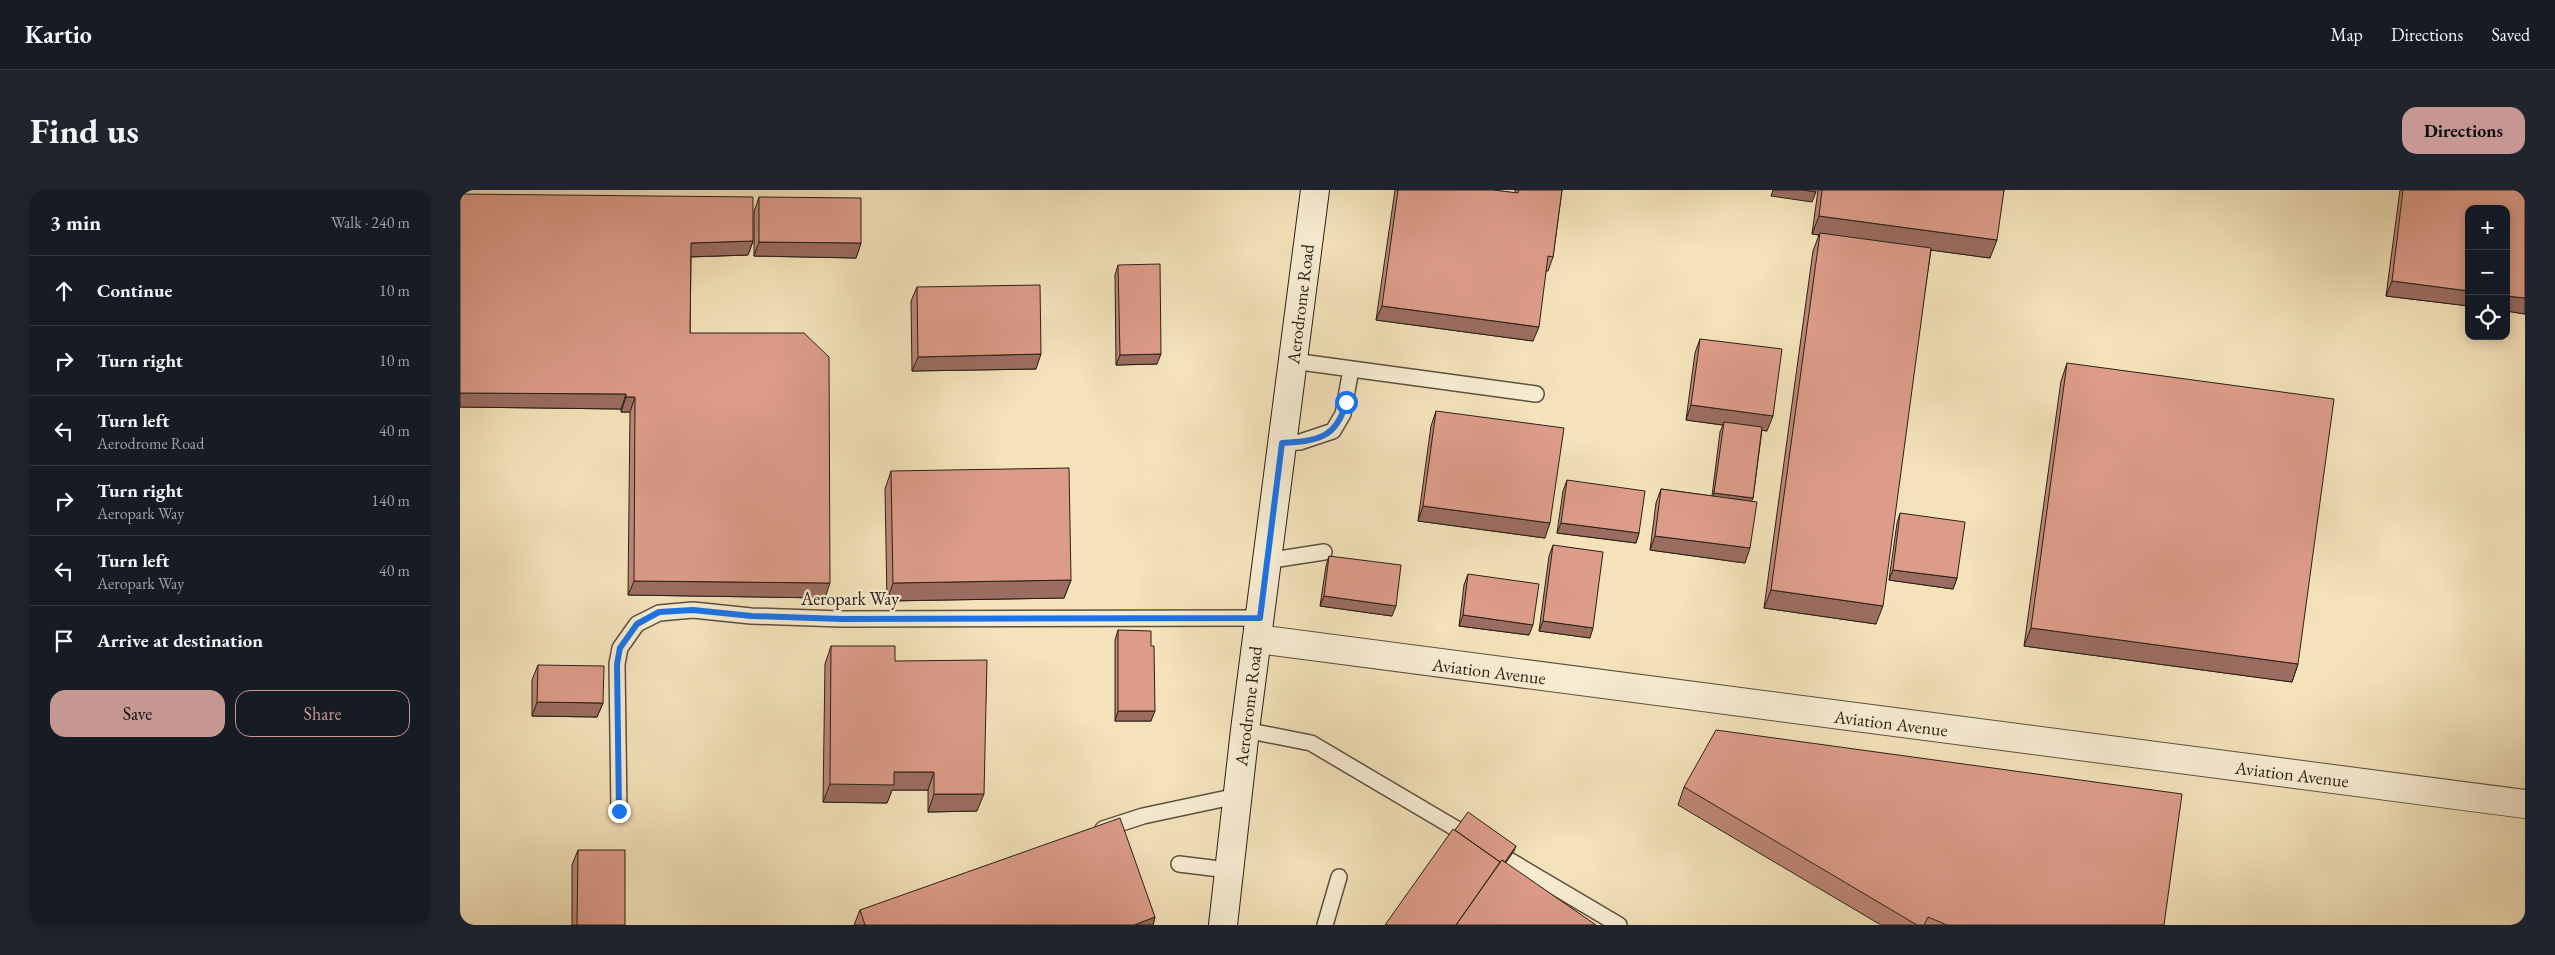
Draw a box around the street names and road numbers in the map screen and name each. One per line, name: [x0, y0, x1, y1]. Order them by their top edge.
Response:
street label: Aerodrome Road: [1281, 242, 1319, 366]
street label: Aeropark Way: [800, 587, 899, 610]
street label: Aerodrome Road: [1229, 644, 1267, 768]
street label: Aviation Avenue: [1430, 652, 1547, 689]
street label: Aviation Avenue: [1832, 704, 1949, 741]
street label: Aviation Avenue: [2233, 755, 2350, 792]

